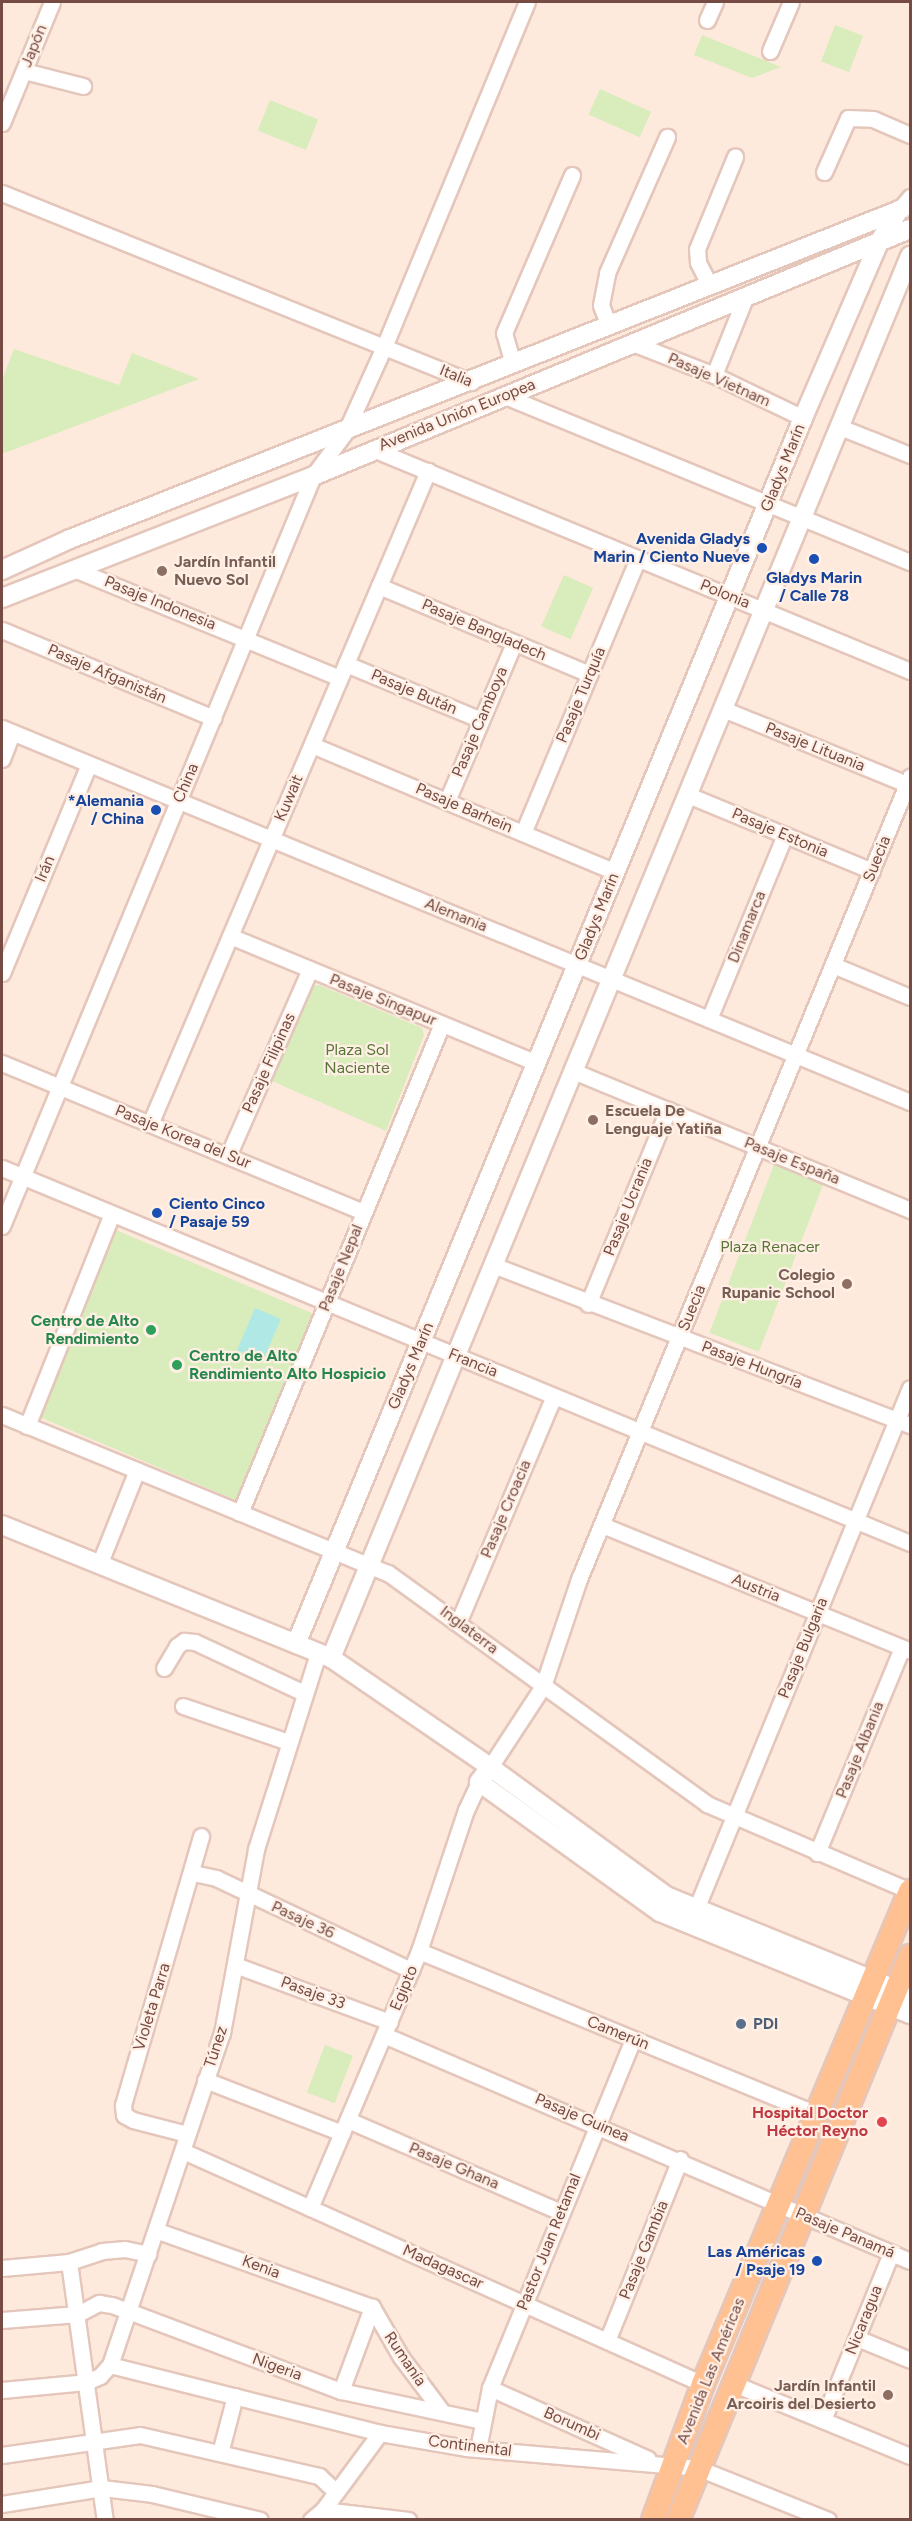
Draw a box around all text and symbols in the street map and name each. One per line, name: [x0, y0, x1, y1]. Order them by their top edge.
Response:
street label: Japón: [17, 22, 51, 70]
street label: Pasaje Vietnam: [665, 349, 773, 411]
street label: Italia: [437, 361, 475, 391]
street label: Avenida Unión Europea: [376, 375, 538, 455]
street label: Gladys Marín: [757, 421, 809, 515]
place label: Avenida Gladys Marin / Ciento Nueve: [593, 529, 750, 567]
marker: Avenida Gladys Marin / Ciento Nueve: [755, 541, 769, 555]
place label: Jardín Infantil Nuevo Sol: [174, 552, 276, 590]
marker: Gladys Marin / Calle 78: [807, 552, 821, 566]
marker: Jardín Infantil Nuevo Sol: [155, 564, 169, 578]
place label: Gladys Marin / Calle 78: [766, 568, 862, 606]
street label: Pasaje Indonesia: [101, 572, 219, 634]
street label: Polonia: [697, 575, 753, 613]
street label: Pasaje Bangladech: [419, 595, 549, 665]
street label: Pasaje Afganistán: [45, 640, 169, 708]
street label: Pasaje Turquía: [552, 644, 610, 746]
street label: Pasaje Camboya: [448, 664, 512, 780]
street label: Pasaje Bután: [368, 665, 460, 719]
street label: Pasaje Lituania: [762, 718, 868, 776]
street label: China: [169, 760, 203, 806]
street label: Kuwait: [271, 772, 307, 824]
street label: Pasaje Barhein: [413, 779, 515, 837]
place label: *Alemania / China: [68, 791, 144, 829]
marker: *Alemania / China: [149, 803, 163, 817]
street label: Pasaje Estonia: [729, 804, 831, 862]
street label: Suecia: [859, 833, 895, 885]
street label: Irán: [31, 853, 59, 885]
street label: Gladys Marín: [571, 870, 623, 964]
street label: Dinamarca: [724, 888, 770, 966]
street label: Alemania: [422, 894, 490, 936]
street label: Pasaje Singapur: [327, 970, 439, 1030]
street label: Pasaje Filipinas: [238, 1010, 300, 1116]
park label: Plaza Sol Naciente: [324, 1040, 390, 1078]
street label: Pasaje Korea del Sur: [112, 1101, 254, 1173]
place label: Escuela De Lenguaje Yatiña: [605, 1101, 722, 1139]
marker: Escuela De Lenguaje Yatiña: [586, 1113, 600, 1127]
street label: Pasaje España: [741, 1133, 843, 1189]
street label: Pasaje Ucrania: [600, 1155, 656, 1259]
place label: Ciento Cinco / Pasaje 59: [169, 1194, 265, 1232]
marker: Ciento Cinco / Pasaje 59: [150, 1206, 164, 1220]
street label: Pasaje Nepal: [315, 1222, 367, 1314]
park label: Plaza Renacer: [720, 1237, 820, 1257]
place label: Colegio Rupanic School: [722, 1265, 835, 1303]
marker: Colegio Rupanic School: [840, 1277, 854, 1291]
street label: Suecia: [674, 1282, 710, 1334]
place label: Centro de Alto Rendimiento: [31, 1311, 139, 1349]
street label: Gladys Marín: [384, 1320, 438, 1412]
marker: Centro de Alto Rendimiento: [144, 1323, 158, 1337]
street label: Pasaje Hungría: [699, 1337, 805, 1393]
street label: Francia: [446, 1344, 500, 1382]
place label: Centro de Alto Rendimiento Alto Hospicio: [189, 1346, 386, 1384]
marker: Centro de Alto Rendimiento Alto Hospicio: [170, 1358, 184, 1372]
street label: Pasaje Croacia: [477, 1457, 535, 1561]
street label: Austria: [729, 1570, 783, 1606]
street label: Pasaje Bulgaria: [774, 1595, 832, 1701]
street label: Inglaterra: [436, 1602, 502, 1658]
street label: Pasaje Albania: [832, 1699, 888, 1801]
street label: Pasaje 36: [268, 1897, 338, 1943]
street label: Violeta Parra: [130, 1961, 174, 2053]
street label: Egipto: [386, 1962, 422, 2014]
street label: Pasaje 33: [278, 1972, 348, 2014]
street label: Camerún: [584, 2012, 652, 2054]
place label: PDI: [753, 2014, 778, 2034]
marker: PDI: [734, 2017, 748, 2031]
street label: Túnez: [200, 2024, 232, 2070]
street label: Pasaje Guinea: [532, 2090, 632, 2146]
place label: Hospital Doctor Héctor Reyno: [752, 2103, 868, 2141]
marker: Hospital Doctor Héctor Reyno: [873, 2113, 891, 2131]
street label: Pasaje Ghana: [406, 2138, 502, 2194]
street label: Pastor Juan Retamal: [513, 2171, 585, 2313]
street label: Pasaje Gambia: [615, 2198, 673, 2302]
street label: Pasaje Panamá: [792, 2203, 898, 2263]
street label: Madagascar: [400, 2241, 486, 2293]
place label: Las Américas / Psaje 19: [707, 2242, 805, 2280]
street label: Kenia: [239, 2251, 283, 2283]
marker: Las Américas / Psaje 19: [810, 2254, 824, 2268]
street label: Nicaragua: [841, 2283, 887, 2357]
street label: Avenida Las Américas: [673, 2295, 749, 2447]
street label: Rumanía: [380, 2328, 430, 2390]
street label: Nigeria: [250, 2349, 304, 2385]
place label: Jardín Infantil Arcoiris del Desierto: [726, 2376, 876, 2414]
marker: Jardín Infantil Arcoiris del Desierto: [881, 2388, 895, 2402]
street label: Borumbi: [541, 2403, 603, 2445]
street label: Continental: [427, 2431, 513, 2461]

